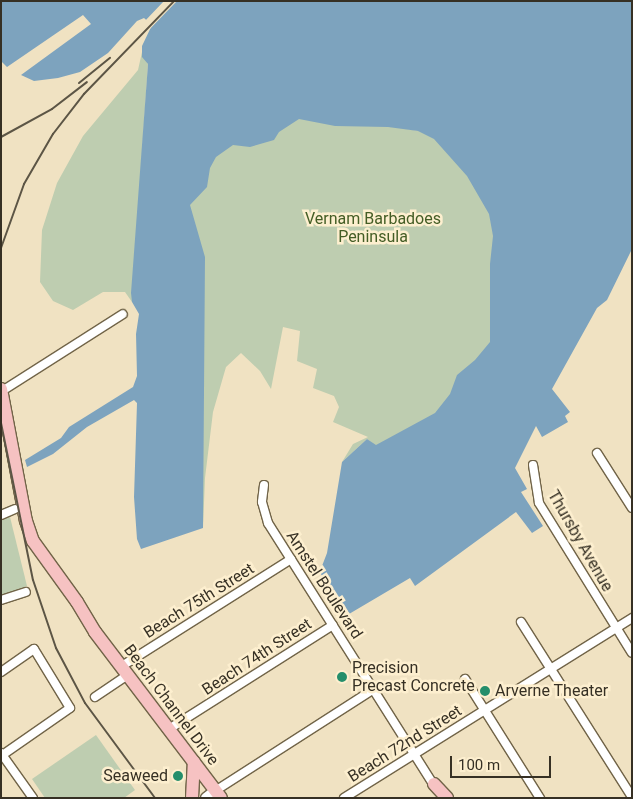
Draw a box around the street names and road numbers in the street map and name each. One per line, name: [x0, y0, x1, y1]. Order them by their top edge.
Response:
street label: Thursby Avenue: [543, 487, 617, 595]
street label: Amstel Boulevard: [282, 527, 366, 643]
street label: Beach 75th Street: [140, 559, 258, 643]
street label: Beach 74th Street: [199, 614, 315, 700]
street label: Beach Channel Drive: [119, 641, 223, 769]
street label: Beach 72nd Street: [345, 701, 465, 787]

